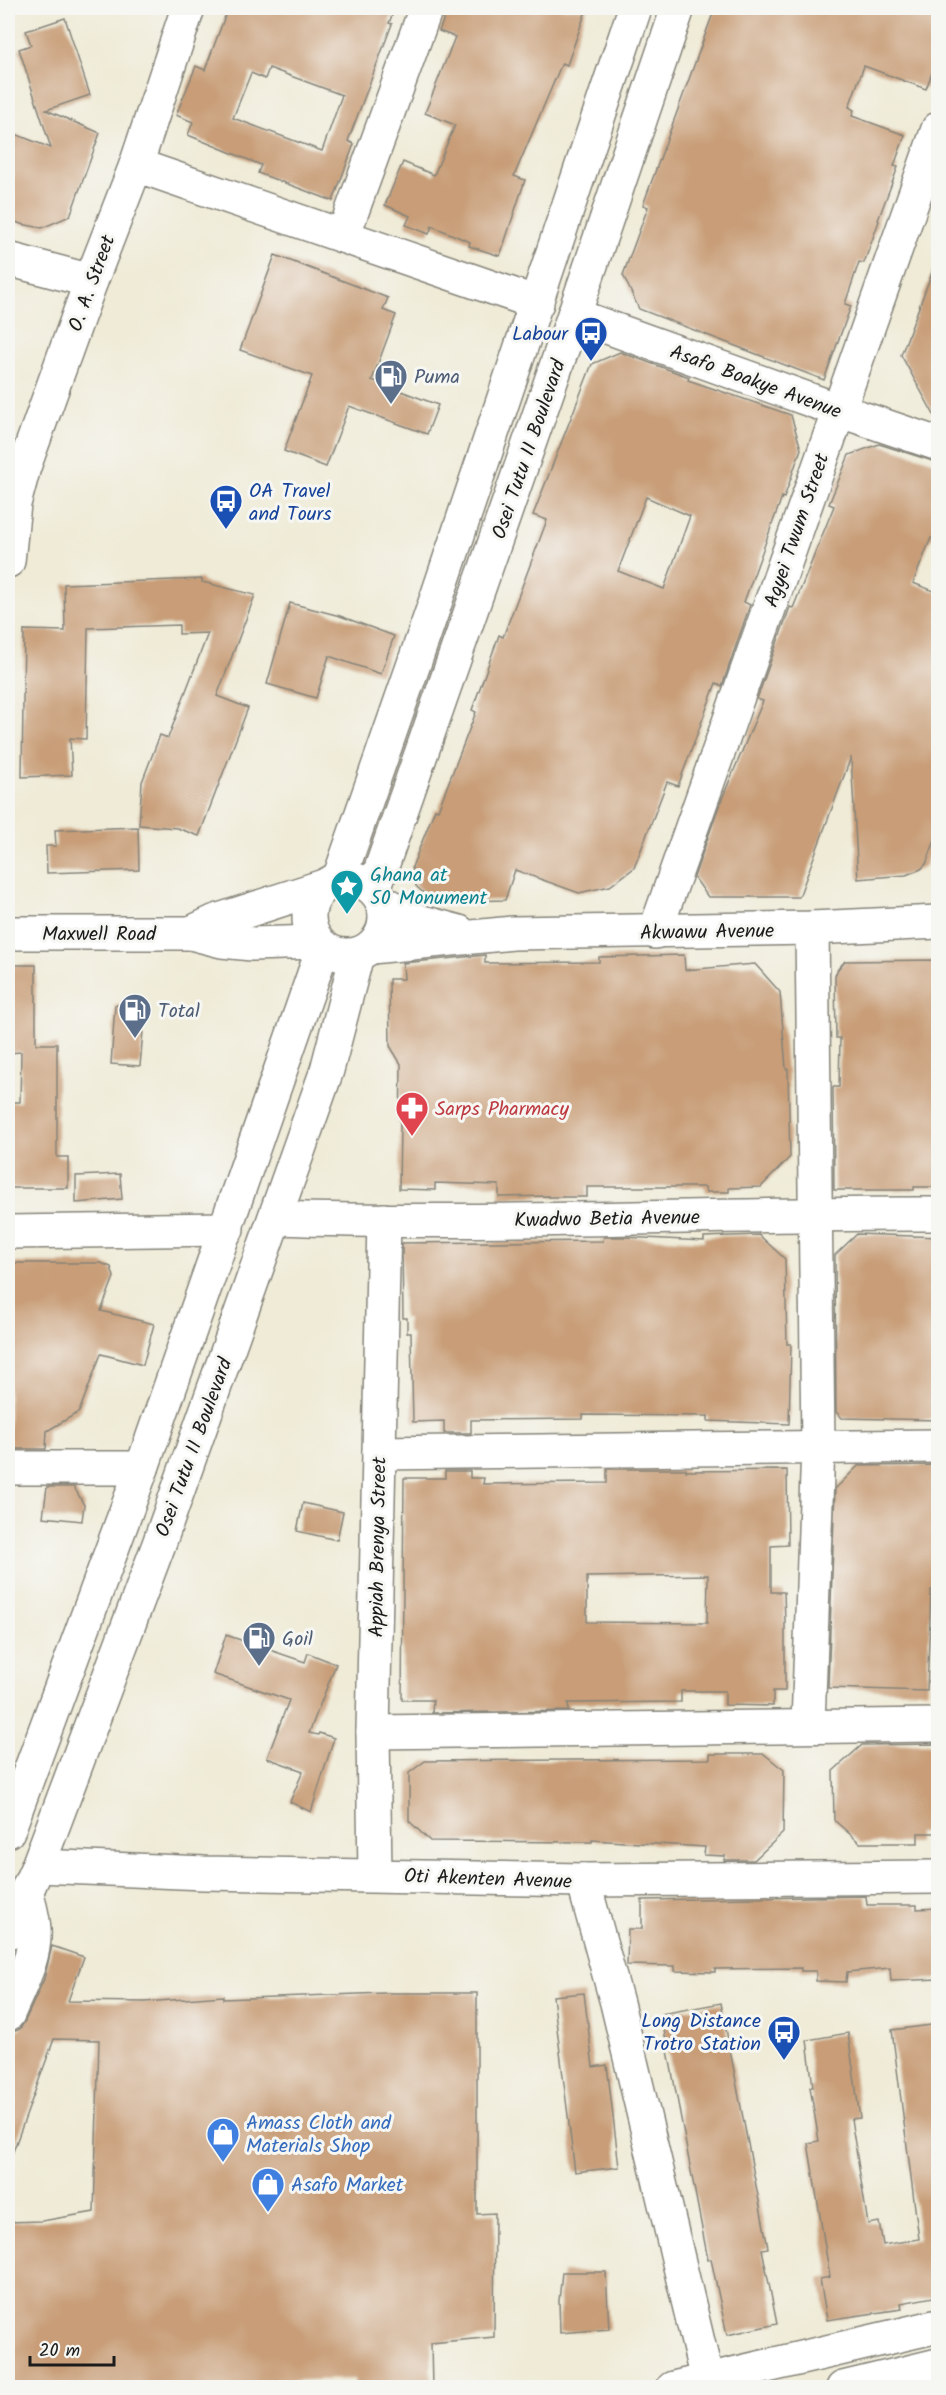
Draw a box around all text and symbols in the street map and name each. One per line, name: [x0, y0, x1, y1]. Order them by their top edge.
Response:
street label: O. A. Street: [61, 231, 125, 336]
bus stop icon: Labour: [573, 315, 609, 362]
place label: Labour: [512, 319, 569, 351]
street label: Asafo Boakye Avenue: [665, 337, 846, 429]
street label: Osei Tutu II Boulevard: [484, 354, 576, 544]
fuel station icon: Puma: [373, 358, 409, 405]
place label: Puma: [414, 362, 460, 394]
street label: Agyei Twum Street: [757, 449, 839, 612]
place label: OA Travel and Tours: [249, 476, 332, 531]
bus stop icon: OA Travel and Tours: [208, 483, 244, 530]
place label: Ghana at 50 Monument: [370, 860, 487, 915]
place icon: Ghana at 50 Monument: [329, 868, 365, 915]
street label: Akwawu Avenue: [640, 916, 774, 950]
street label: Maxwell Road: [42, 919, 157, 951]
fuel station icon: Total: [117, 992, 153, 1039]
place label: Total: [158, 996, 200, 1028]
pharmacy icon: Sarps Pharmacy: [394, 1090, 430, 1137]
place label: Sarps Pharmacy: [435, 1094, 569, 1126]
street label: Kwadwo Betia Avenue: [514, 1202, 700, 1238]
street label: Osei Tutu II Boulevard: [148, 1353, 242, 1542]
street label: Appiah Brenya Street: [361, 1456, 397, 1638]
fuel station icon: Goil: [241, 1620, 277, 1667]
place label: Goil: [282, 1624, 313, 1656]
street label: Oti Akenten Avenue: [403, 1861, 573, 1899]
place label: Long Distance Trotro Station: [641, 2006, 761, 2061]
bus stop icon: Long Distance Trotro Station: [766, 2014, 802, 2061]
place label: Amass Cloth and Materials Shop: [246, 2108, 392, 2163]
shop icon: Amass Cloth and Materials Shop: [205, 2116, 241, 2163]
shop icon: Asafo Market: [250, 2166, 286, 2213]
place label: Asafo Market: [291, 2170, 404, 2202]
scale bar: [30, 2329, 114, 2367]
text: 20 m: [39, 2337, 80, 2366]

